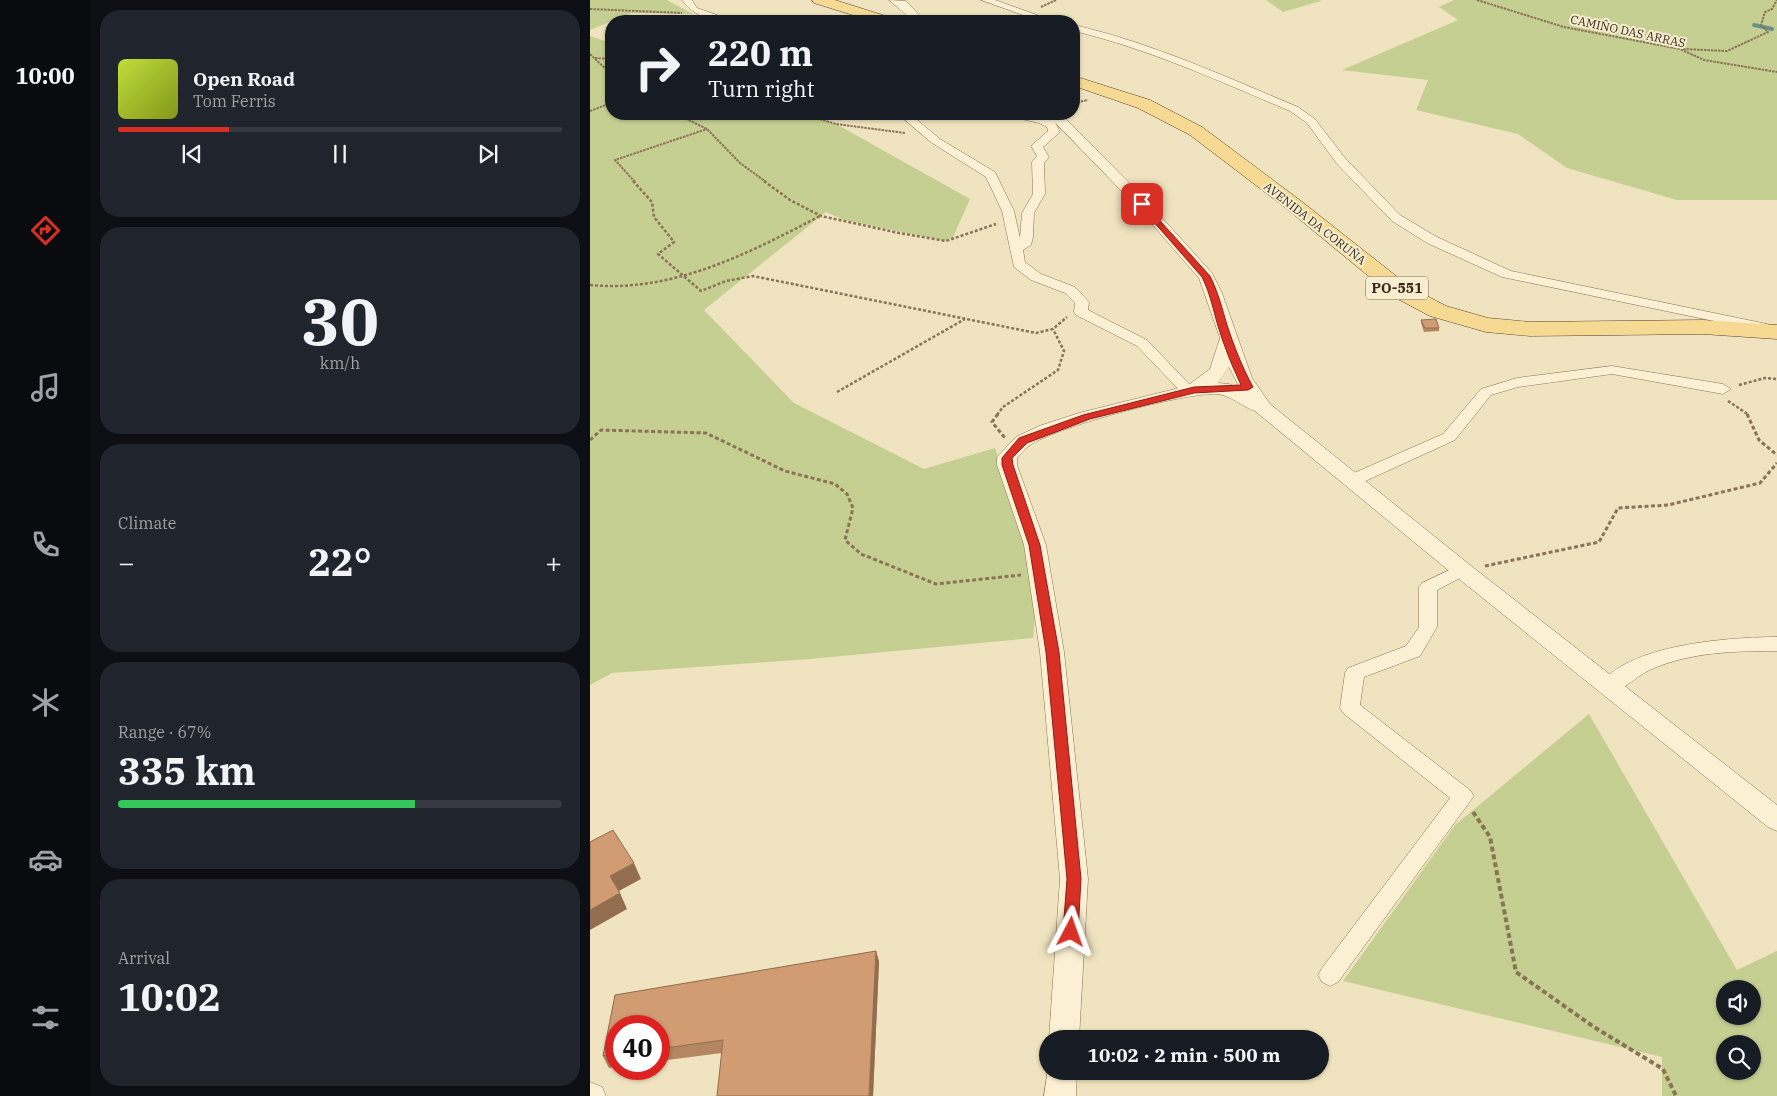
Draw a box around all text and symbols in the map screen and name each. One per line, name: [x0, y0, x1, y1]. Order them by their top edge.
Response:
street label: CAMIÑO DAS ARRAS: [1569, 11, 1687, 51]
text: 220 m: [708, 30, 813, 76]
icon: right: [625, 35, 690, 100]
text: 10:00: [15, 61, 75, 90]
text: Open Road: [193, 67, 295, 91]
text: Turn right: [708, 74, 815, 103]
text: Tom Ferris: [193, 91, 276, 111]
icon: previous: [178, 140, 206, 168]
icon: pause: [326, 140, 354, 168]
icon: next: [474, 140, 502, 168]
street label: AVENIDA DA CORUÑA: [1261, 178, 1370, 268]
pin: [1121, 183, 1163, 225]
icon: arrive: [1128, 190, 1156, 218]
icon: directions: [28, 213, 63, 248]
road number: PO-551: [1366, 276, 1428, 300]
text: 30: [301, 278, 379, 363]
text: km/h: [320, 353, 360, 373]
icon: music: [28, 370, 63, 405]
text: Climate: [118, 513, 176, 533]
icon: phone: [28, 527, 63, 562]
text: 22°: [308, 537, 372, 586]
text: −: [118, 544, 135, 581]
text: +: [545, 544, 562, 581]
icon: climate: [28, 685, 63, 720]
text: Range · 67%: [118, 722, 211, 742]
text: 335 km: [118, 746, 256, 795]
icon: car: [28, 842, 63, 877]
position arrow: [1044, 905, 1096, 957]
text: Arrival: [118, 948, 170, 968]
text: 10:02: [118, 972, 221, 1021]
map controls: [1716, 980, 1761, 1080]
button: sound: [1716, 980, 1761, 1025]
icon: filters: [28, 1000, 63, 1035]
speed limit sign: 40: [605, 1015, 670, 1080]
button: search: [1716, 1035, 1761, 1080]
text: 10:02 · 2 min · 500 m: [1088, 1043, 1280, 1067]

